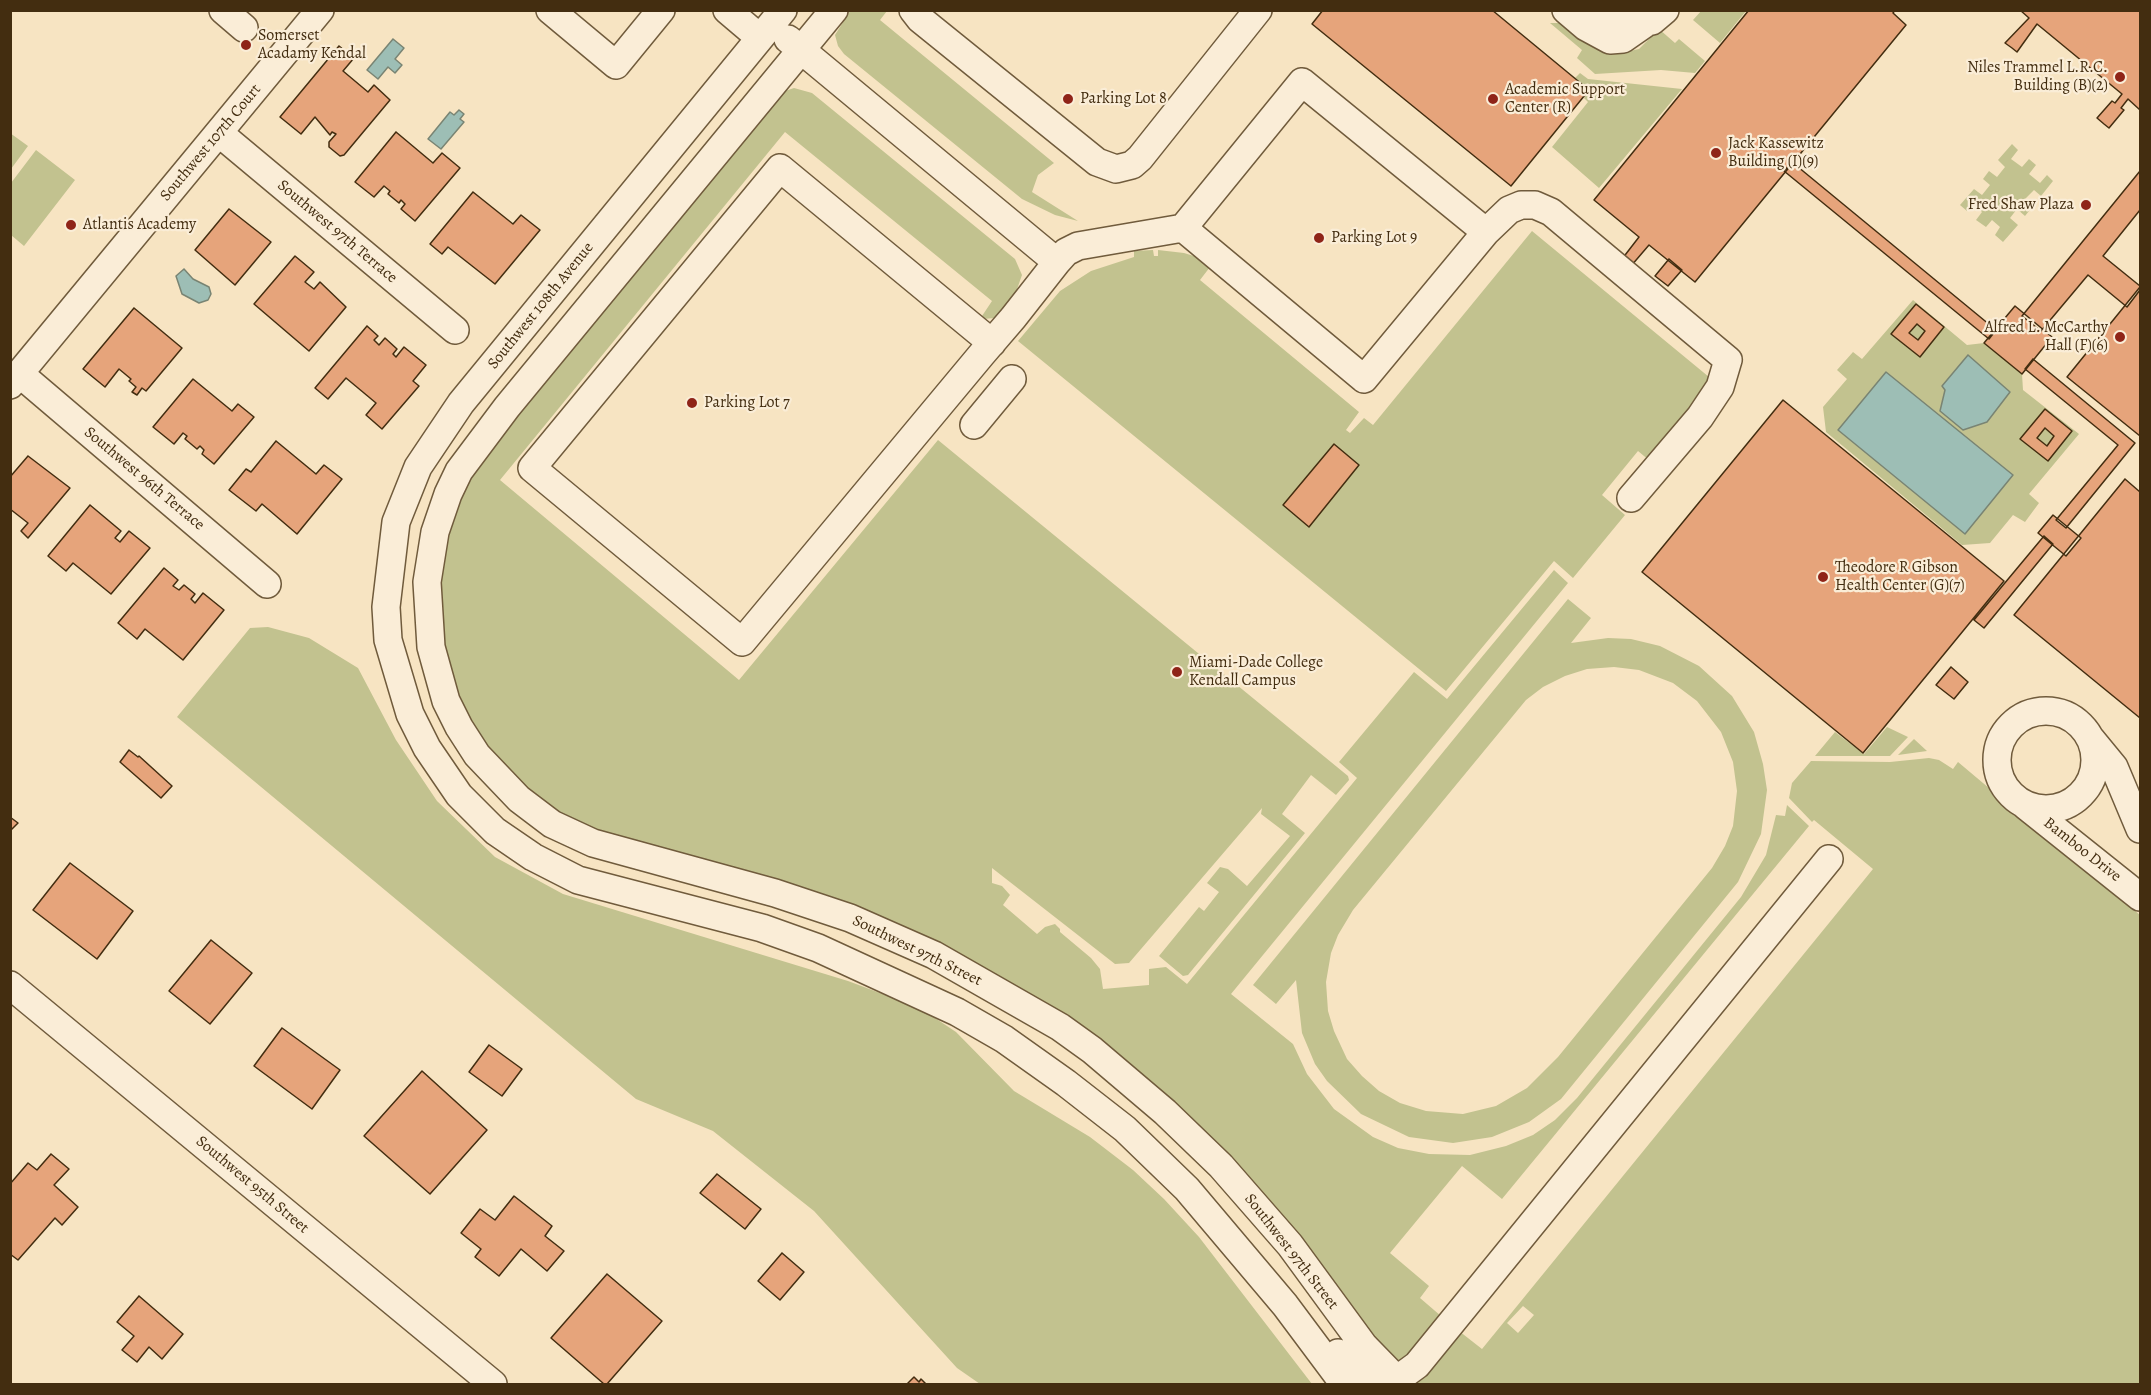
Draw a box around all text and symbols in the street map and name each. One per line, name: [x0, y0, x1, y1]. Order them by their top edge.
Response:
place label: Somerset Acadamy Kendal: [258, 26, 366, 64]
marker: Somerset Acadamy Kendal: [239, 38, 253, 52]
place label: Niles Trammel L.R.C. Building (B)(2): [1967, 58, 2108, 96]
marker: Niles Trammel L.R.C. Building (B)(2): [2113, 70, 2127, 84]
place label: Academic Support Center (R): [1505, 80, 1625, 118]
street label: Southwest 107th Court: [156, 81, 266, 205]
place label: Parking Lot 8: [1080, 89, 1167, 109]
marker: Parking Lot 8: [1061, 92, 1075, 106]
marker: Academic Support Center (R): [1486, 92, 1500, 106]
place label: Jack Kassewitz Building (I)(9): [1728, 134, 1824, 172]
marker: Jack Kassewitz Building (I)(9): [1709, 146, 1723, 160]
street label: Southwest 97th Terrace: [273, 176, 401, 288]
place label: Fred Shaw Plaza: [1968, 195, 2074, 215]
marker: Fred Shaw Plaza: [2079, 198, 2093, 212]
place label: Atlantis Academy: [83, 215, 196, 235]
marker: Atlantis Academy: [64, 218, 78, 232]
place label: Parking Lot 9: [1331, 228, 1417, 248]
marker: Parking Lot 9: [1312, 231, 1326, 245]
street label: Southwest 108th Avenue: [484, 239, 598, 373]
place label: Alfred L. McCarthy Hall (F)(6): [1984, 318, 2108, 356]
marker: Alfred L. McCarthy Hall (F)(6): [2113, 330, 2127, 344]
place label: Parking Lot 7: [704, 393, 790, 413]
marker: Parking Lot 7: [685, 396, 699, 410]
street label: Southwest 96th Terrace: [80, 423, 208, 535]
place label: Theodore R Gibson Health Center (G)(7): [1835, 558, 1965, 596]
marker: Theodore R Gibson Health Center (G)(7): [1816, 570, 1830, 584]
place label: Miami-Dade College Kendall Campus: [1189, 653, 1323, 691]
marker: Miami-Dade College Kendall Campus: [1170, 665, 1184, 679]
street label: Bamboo Drive: [2039, 814, 2125, 886]
street label: Southwest 97th Street: [849, 911, 985, 991]
street label: Southwest 95th Street: [191, 1132, 313, 1238]
street label: Southwest 97th Street: [1240, 1190, 1342, 1314]

